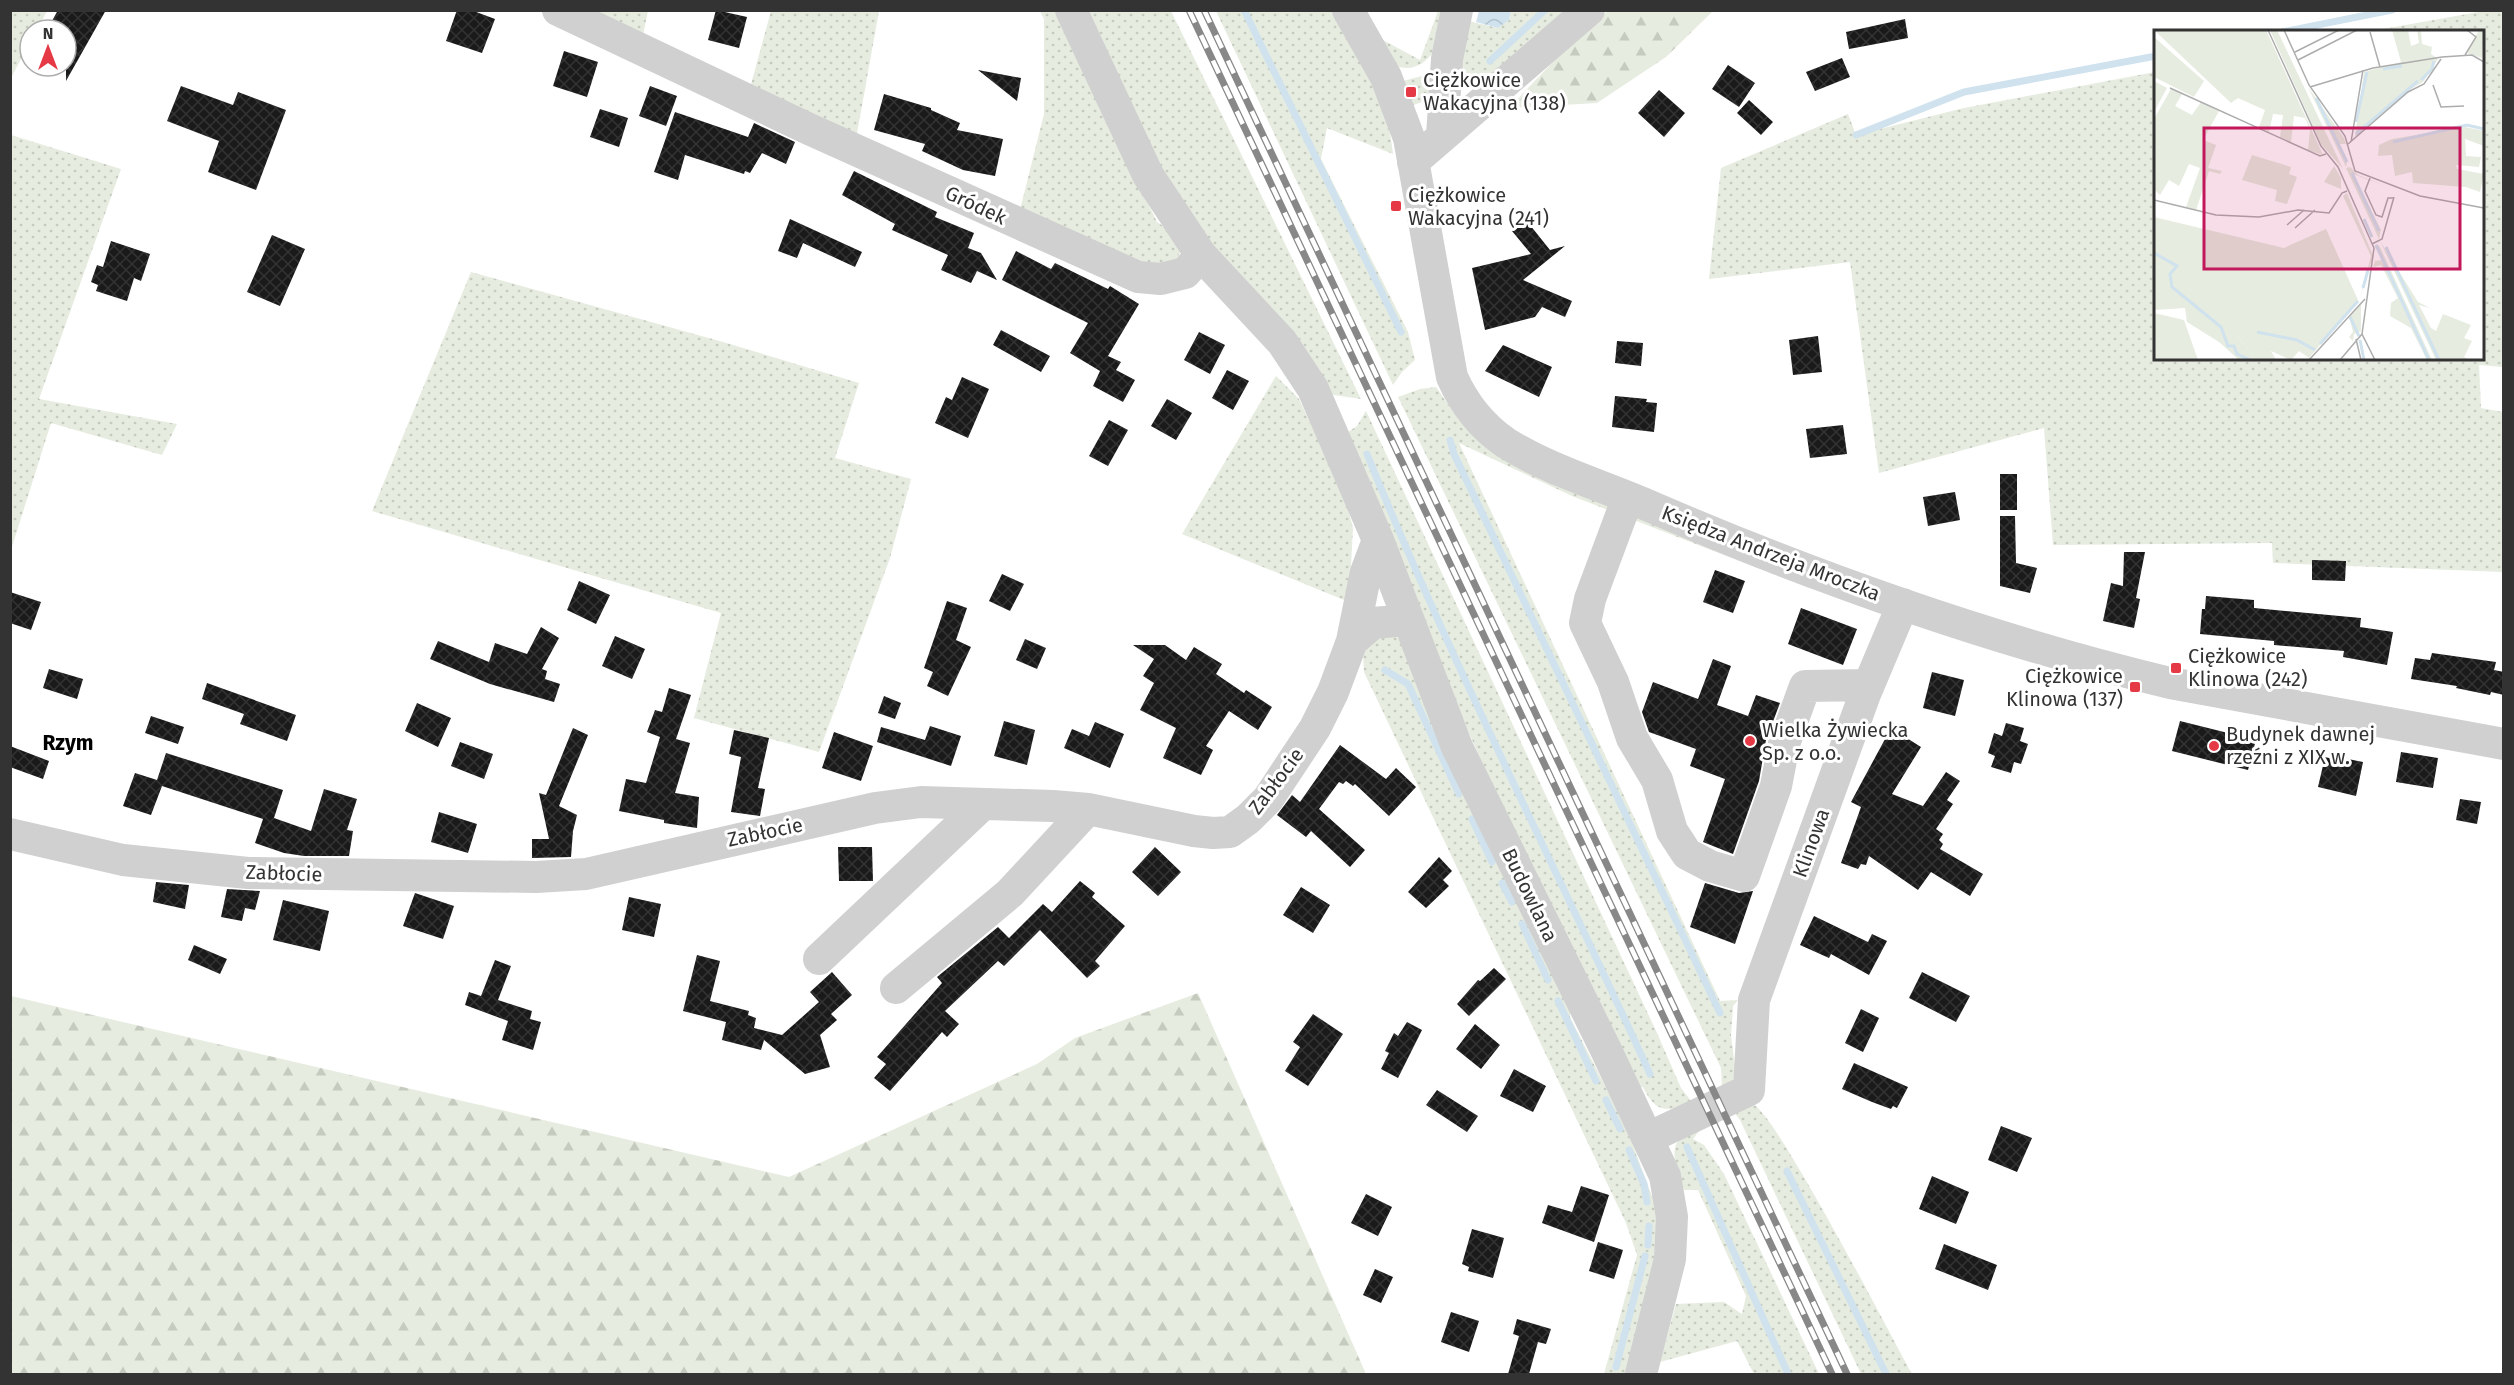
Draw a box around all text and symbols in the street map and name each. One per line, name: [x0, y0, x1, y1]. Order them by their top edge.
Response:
north arrow: [18, 18, 78, 78]
text: N: [43, 24, 53, 43]
inset map: [2154, 30, 2484, 360]
place label: Ciężkowice Wakacyjna (138): [1423, 68, 1566, 115]
marker: Ciężkowice Wakacyjna (138): [1404, 85, 1418, 99]
street label: Gródek: [942, 180, 1011, 230]
place label: Ciężkowice Wakacyjna (241): [1408, 183, 1549, 230]
marker: Ciężkowice Wakacyjna (241): [1389, 199, 1403, 213]
street label: Księdza Andrzeja Mroczka: [1659, 500, 1883, 606]
place label: Ciężkowice Klinowa (242): [2188, 644, 2307, 691]
marker: Ciężkowice Klinowa (242): [2169, 661, 2183, 675]
place label: Ciężkowice Klinowa (137): [2006, 664, 2123, 711]
marker: Ciężkowice Klinowa (137): [2128, 680, 2142, 694]
place label: Wielka Żywiecka Sp. z o.o.: [1762, 718, 1908, 765]
place label: Budynek dawnej rzeźni z XIX w.: [2226, 722, 2375, 769]
district label: Rzym: [42, 730, 94, 756]
marker: Wielka Żywiecka Sp. z o.o.: [1743, 734, 1757, 748]
marker: Budynek dawnej rzeźni z XIX w.: [2207, 739, 2221, 753]
street label: Zabłocie: [1243, 743, 1309, 819]
street label: Klinowa: [1787, 805, 1835, 881]
street label: Zabłocie: [725, 812, 805, 852]
street label: Budowlana: [1497, 844, 1563, 946]
street label: Zabłocie: [245, 860, 323, 886]

